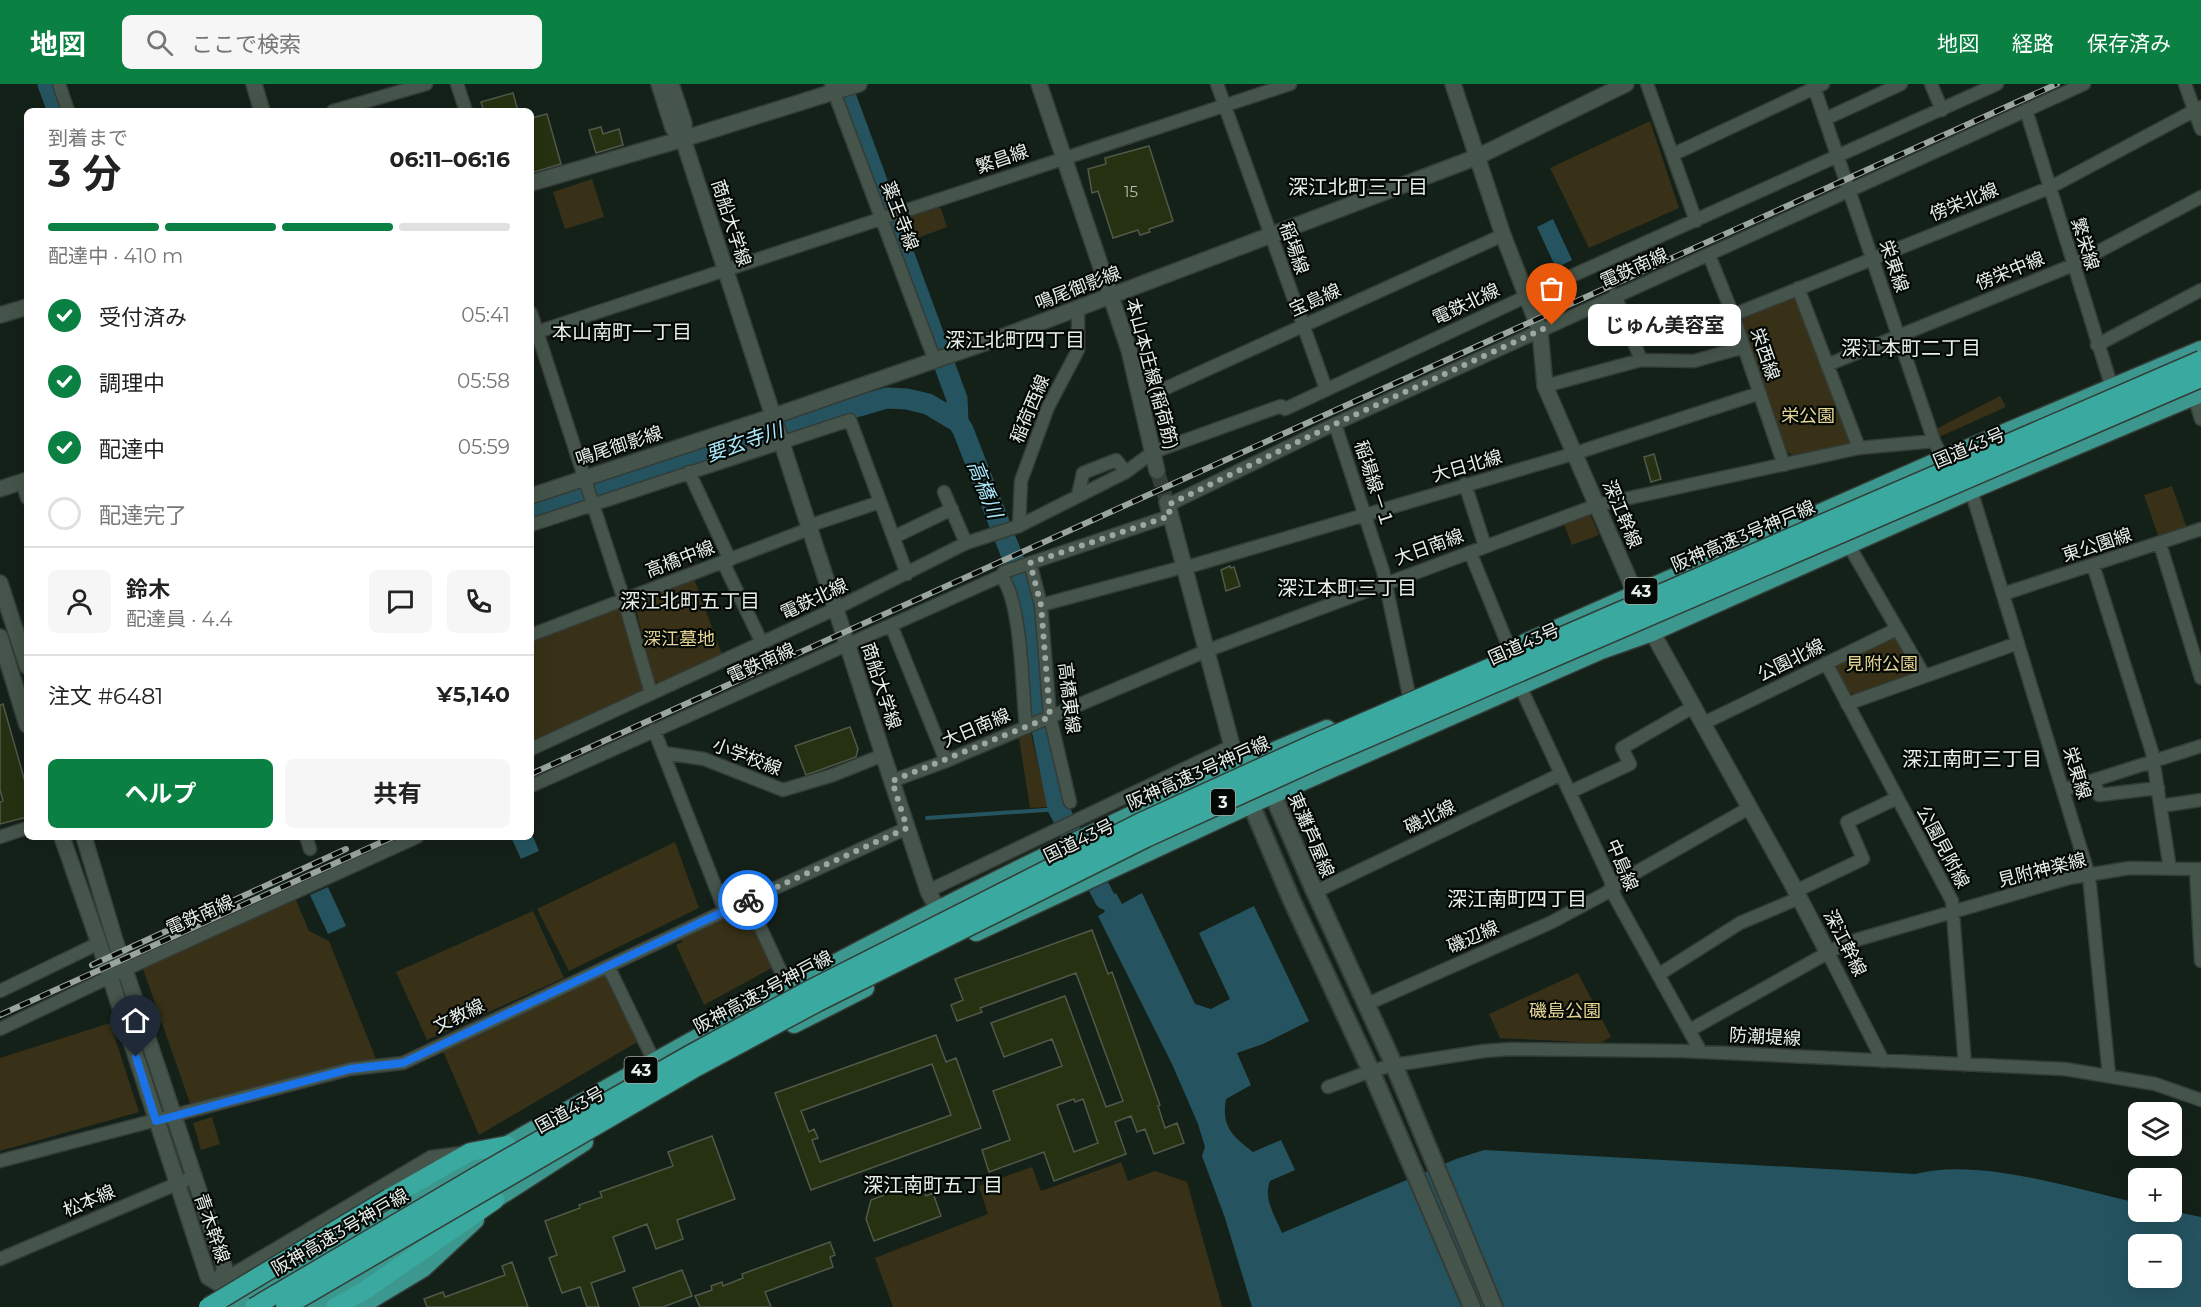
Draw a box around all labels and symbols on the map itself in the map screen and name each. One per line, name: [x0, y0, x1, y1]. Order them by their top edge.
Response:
street label: 繁昌線: [973, 140, 1031, 178]
district label: 深江北町三丁目: [1288, 175, 1428, 199]
street label: 商船大学線: [707, 177, 755, 269]
street label: 薬王寺線: [877, 178, 923, 254]
street label: 傍栄北線: [1927, 178, 2001, 226]
house number: 15: [1124, 182, 1138, 201]
street label: 繁栄線: [2067, 215, 2103, 273]
street label: 稲場線: [1275, 219, 1313, 277]
street label: 栄東線: [1875, 237, 1913, 295]
street label: 電鉄南線: [1597, 243, 1671, 293]
street label: 傍栄中線: [1973, 247, 2047, 295]
street label: 鳴尾御影線: [1032, 262, 1124, 314]
pin: [1526, 263, 1577, 325]
street label: 宝島線: [1286, 279, 1344, 321]
street label: 電鉄北線: [1429, 279, 1503, 329]
street label: 本山本庄線(稲荷筋): [1121, 296, 1183, 452]
callout: じゅん美容室: [1588, 304, 1741, 346]
district label: 本山南町一丁目: [552, 320, 692, 344]
street label: 栄西線: [1746, 325, 1784, 383]
district label: 深江北町四丁目: [945, 328, 1085, 352]
district label: 深江本町二丁目: [1841, 336, 1981, 360]
street label: 稲荷西線: [1006, 372, 1054, 446]
park label: 栄公園: [1781, 405, 1835, 427]
water label: 要玄寺川: [702, 417, 788, 466]
street label: 鳴尾御影線: [573, 422, 665, 470]
street label: 国道43号: [1930, 423, 2008, 473]
street label: 稲場線－１: [1350, 438, 1398, 530]
street label: 大日北線: [1429, 446, 1505, 486]
water label: 高橋川: [963, 457, 1008, 523]
street label: 深江幹線: [1598, 477, 1646, 551]
street label: 阪神高速3号神戸線: [1668, 496, 1818, 576]
street label: 東公園線: [2059, 523, 2135, 567]
street label: 大日南線: [1391, 524, 1467, 570]
street label: 高橋中線: [642, 536, 718, 582]
street label: 電鉄北線: [777, 574, 851, 624]
district label: 深江本町三丁目: [1277, 576, 1417, 600]
road number: 43: [1624, 578, 1658, 604]
district label: 深江北町五丁目: [620, 589, 760, 613]
street label: 国道43号: [1485, 619, 1563, 669]
park label: 深江墓地: [643, 628, 715, 650]
street label: 公園北線: [1754, 634, 1828, 686]
street label: 電鉄南線: [724, 638, 798, 688]
street label: 商船大学線: [857, 640, 905, 732]
park label: 見附公園: [1846, 653, 1918, 675]
street label: 高橋東線: [1054, 661, 1084, 735]
street label: 大日南線: [939, 704, 1013, 752]
street label: 阪神高速3号神戸線: [1123, 732, 1273, 814]
street label: 小学校線: [709, 734, 785, 780]
street label: 栄東線: [2059, 744, 2095, 802]
district label: 深江南町三丁目: [1902, 747, 2042, 771]
road number: 3: [1211, 789, 1235, 815]
street label: 東灘芦屋線: [1283, 789, 1339, 881]
street label: 磯北線: [1401, 795, 1459, 839]
street label: 公園見附線: [1912, 802, 1974, 892]
street label: 国道43号: [1040, 814, 1118, 868]
street label: 中島線: [1601, 836, 1643, 894]
street label: 見附神楽線: [1996, 848, 2088, 892]
courier: [718, 870, 778, 930]
district label: 深江南町四丁目: [1447, 887, 1587, 911]
street label: 電鉄南線: [163, 890, 237, 940]
street label: 深江幹線: [1819, 906, 1871, 980]
street label: 磯辺線: [1444, 916, 1502, 958]
street label: 阪神高速3号神戸線: [690, 946, 836, 1038]
street label: 文教線: [430, 994, 488, 1038]
pin: [110, 995, 161, 1057]
park label: 磯島公園: [1529, 1000, 1601, 1022]
street label: 防潮堤線: [1728, 1024, 1802, 1050]
road number: 43: [624, 1057, 658, 1083]
street label: 国道43号: [532, 1082, 608, 1138]
district label: 深江南町五丁目: [863, 1173, 1003, 1197]
street label: 松本線: [60, 1180, 118, 1222]
street label: 阪神高速3号神戸線: [268, 1184, 412, 1280]
street label: 青木幹線: [190, 1190, 234, 1266]

